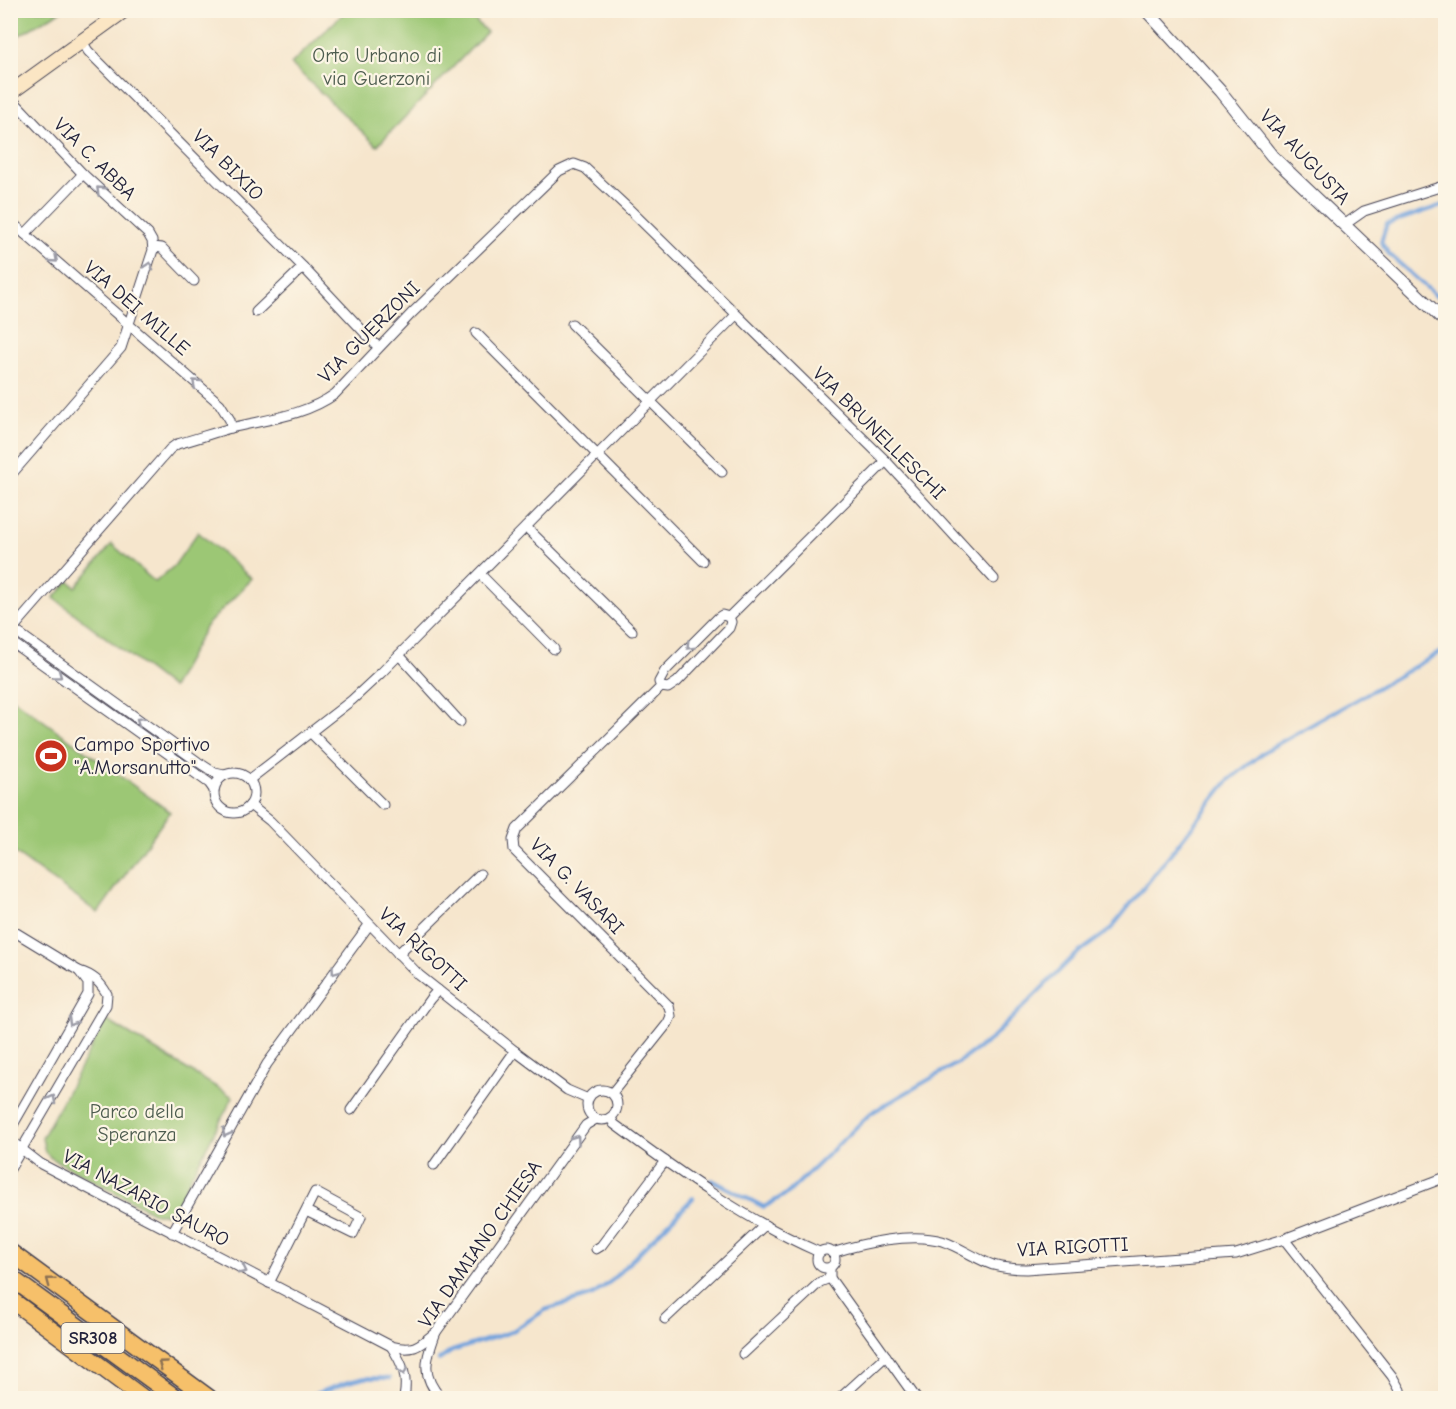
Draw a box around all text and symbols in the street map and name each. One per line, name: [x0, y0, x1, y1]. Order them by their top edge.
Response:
park label: Orto Urbano di via Guerzoni: [312, 44, 442, 90]
street label: VIA AUGUSTA: [1255, 105, 1355, 210]
street label: VIA C. ABBA: [49, 113, 141, 205]
street label: VIA BIXIO: [188, 125, 268, 205]
one-way arrow: [96, 186, 106, 197]
one-way arrow: [47, 252, 58, 263]
street label: VIA DEI MILLE: [79, 256, 195, 360]
one-way arrow: [141, 261, 154, 272]
street label: VIA GUERZONI: [314, 276, 425, 387]
street label: VIA BRUNELLESCHI: [808, 362, 950, 504]
one-way arrow: [192, 379, 203, 390]
one-way arrow: [686, 639, 697, 650]
one-way arrow: [51, 668, 62, 679]
one-way arrow: [136, 717, 147, 728]
place label: Campo Sportivo "A.Morsanutto": [74, 733, 210, 779]
sports icon: Campo Sportivo "A.Morsanutto": [33, 738, 69, 774]
street label: VIA G. VASARI: [526, 833, 629, 939]
street label: VIA RIGOTTI: [374, 903, 472, 995]
one-way arrow: [331, 965, 342, 976]
one-way arrow: [68, 1016, 79, 1026]
one-way arrow: [45, 1094, 56, 1105]
park label: Parco della Speranza: [90, 1100, 184, 1146]
one-way arrow: [222, 1127, 234, 1138]
one-way arrow: [568, 1135, 579, 1146]
street label: VIA NAZARIO SAURO: [59, 1144, 233, 1252]
street label: VIA DAMIANO CHIESA: [413, 1155, 547, 1332]
street label: VIA RIGOTTI: [1017, 1233, 1129, 1261]
one-way arrow: [237, 1263, 247, 1274]
one-way arrow: [45, 1278, 56, 1289]
road number: SR308: [62, 1323, 124, 1353]
one-way arrow: [157, 1360, 168, 1371]
one-way arrow: [396, 1366, 409, 1376]

